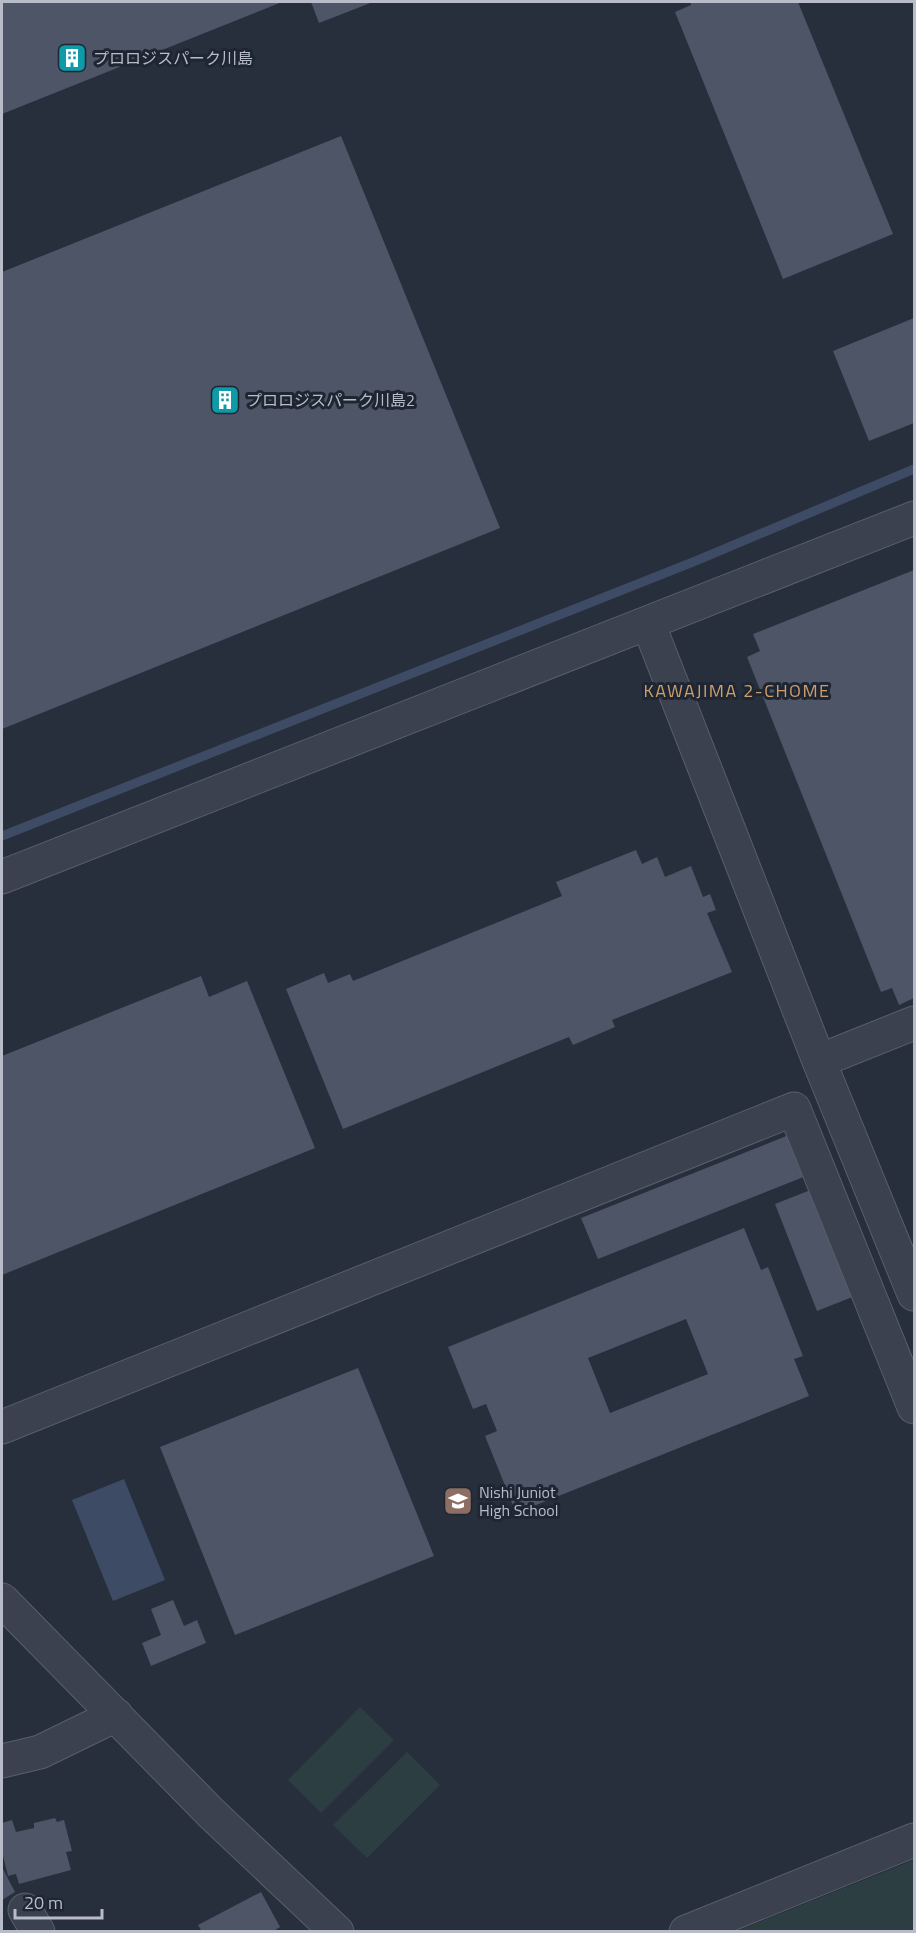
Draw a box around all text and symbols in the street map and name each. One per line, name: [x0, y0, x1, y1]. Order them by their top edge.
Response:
building icon: プロロジスパーク川島: [56, 42, 88, 74]
place label: プロロジスパーク川島: [93, 46, 253, 70]
building icon: プロロジスパーク川島2: [209, 384, 241, 416]
place label: プロロジスパーク川島2: [246, 388, 415, 412]
district label: KAWAJIMA 2-CHOME: [643, 677, 831, 704]
place label: Nishi Juniot High School: [479, 1480, 558, 1522]
school or university icon: Nishi Juniot High School: [442, 1485, 474, 1517]
scale bar: [15, 1882, 102, 1920]
text: 20 m: [24, 1889, 63, 1916]

